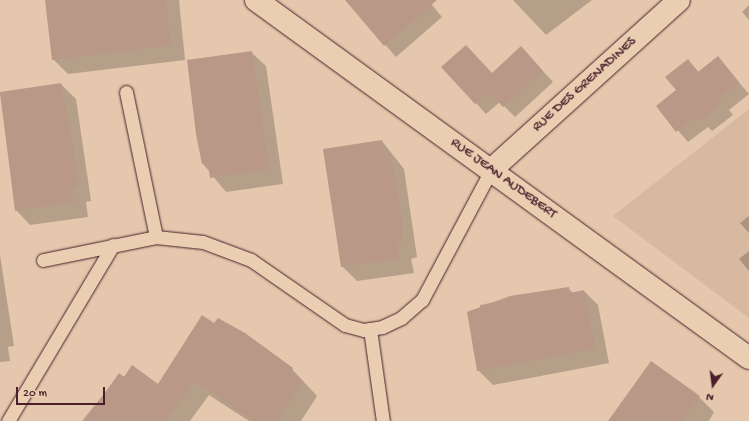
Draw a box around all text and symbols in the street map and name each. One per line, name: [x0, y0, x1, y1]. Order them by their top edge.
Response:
street label: RUE DES GRENADINES: [529, 34, 641, 136]
street label: RUE JEAN AUDEBERT: [447, 135, 559, 223]
north arrow: [693, 365, 733, 405]
scale bar: [18, 379, 107, 405]
text: 20 m: [23, 387, 47, 401]
text: N: [705, 390, 715, 403]

